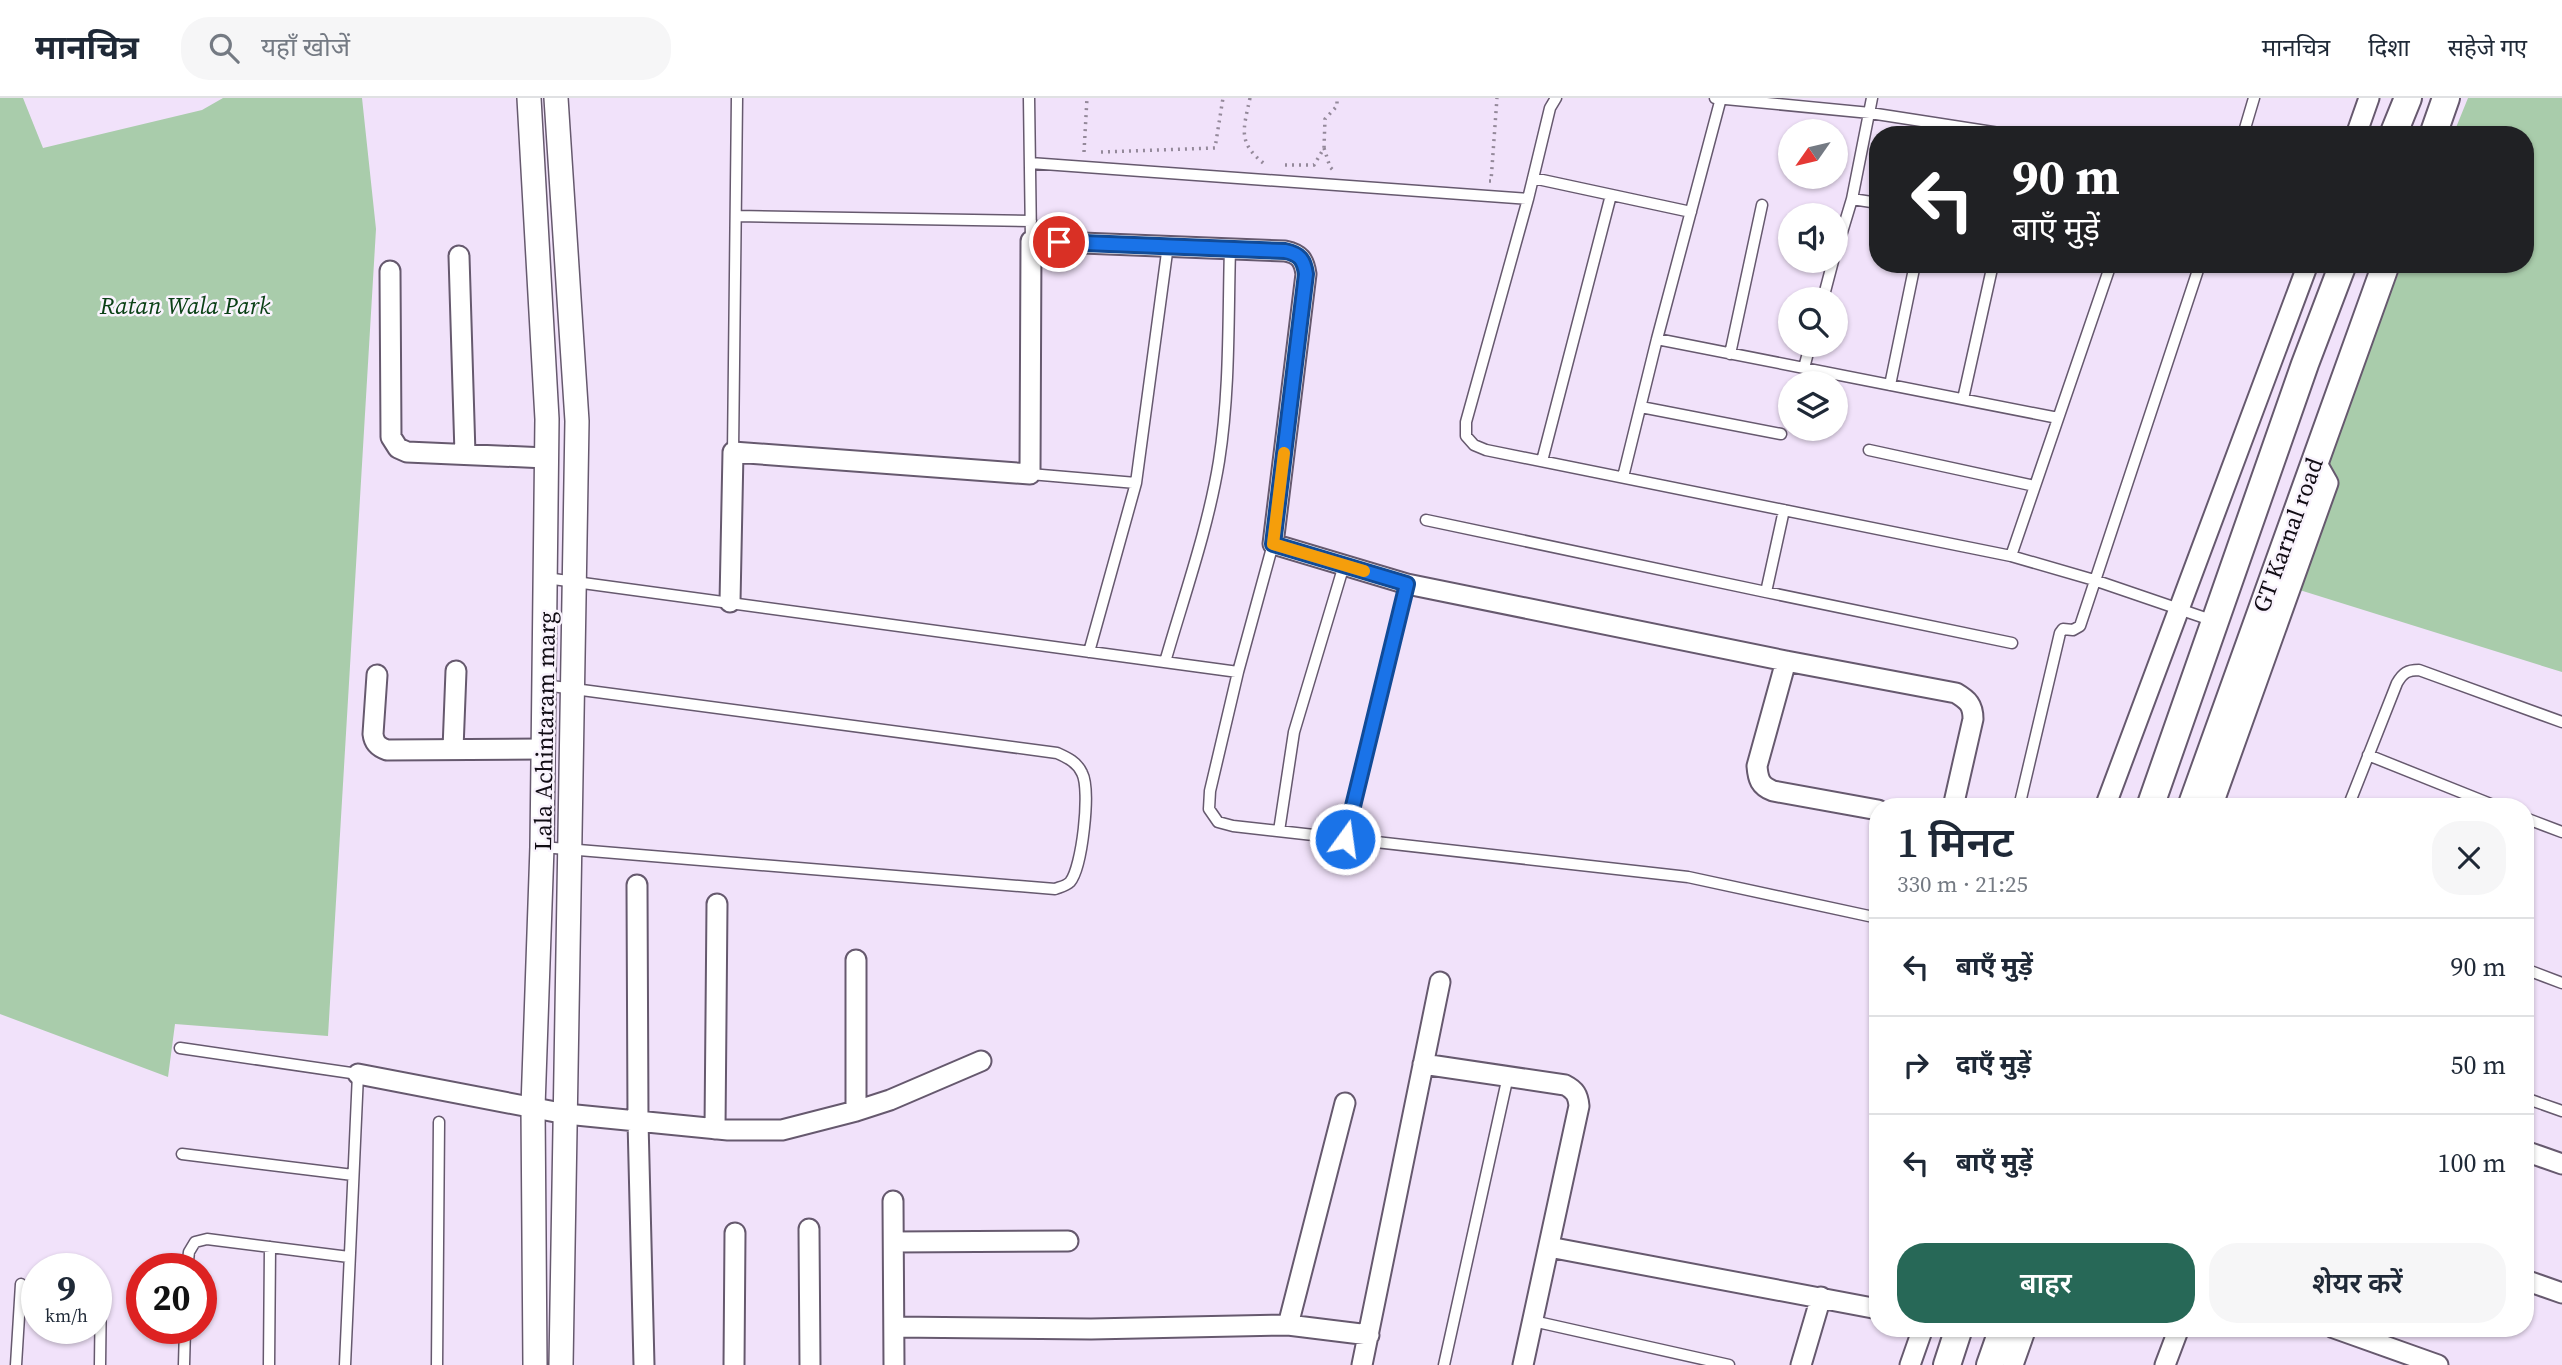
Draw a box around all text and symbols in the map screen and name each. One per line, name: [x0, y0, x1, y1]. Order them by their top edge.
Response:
search box: [181, 17, 671, 80]
text: मानचित्र: [35, 25, 139, 70]
icon: search: [205, 29, 243, 67]
text: यहाँ खोजें: [261, 29, 350, 65]
text: मानचित्र: [2262, 31, 2330, 64]
text: दिशा: [2368, 31, 2410, 64]
text: सहेजे गए: [2448, 31, 2527, 64]
north arrow: [1778, 119, 1848, 189]
map controls: [1778, 119, 1848, 441]
text: 90 m: [2012, 143, 2120, 210]
icon: left: [1897, 154, 1988, 245]
button: sound: [1778, 203, 1848, 273]
text: बाएँ मुड़ें: [2012, 207, 2100, 251]
pin: [1029, 212, 1089, 272]
icon: arrive: [1040, 223, 1078, 261]
button: search: [1778, 287, 1848, 357]
park label: Ratan Wala Park: [99, 289, 271, 322]
button: layers: [1778, 371, 1848, 441]
street label: GT Karnal road: [2244, 453, 2331, 617]
street label: Lala Achintaram marg: [526, 611, 563, 851]
position arrow: [1308, 802, 1382, 876]
text: 1 मिनट: [1897, 813, 2014, 871]
button: close: [2432, 821, 2506, 895]
text: 330 m · 21:25: [1897, 868, 2028, 900]
icon: left: [1897, 948, 1935, 986]
text: बाएँ मुड़ें: [1956, 948, 2033, 984]
text: 90 m: [2451, 949, 2506, 985]
icon: right: [1897, 1046, 1935, 1084]
text: दाएँ मुड़ें: [1956, 1046, 2031, 1082]
text: 50 m: [2451, 1047, 2506, 1083]
icon: left: [1897, 1144, 1935, 1182]
text: बाएँ मुड़ें: [1956, 1144, 2033, 1180]
text: 100 m: [2438, 1145, 2506, 1181]
button: बाहर: [1897, 1243, 2195, 1323]
button: शेयर करें: [2209, 1243, 2506, 1323]
speed limit sign: 20: [126, 1253, 217, 1344]
text: 9: [57, 1265, 76, 1313]
text: km/h: [45, 1303, 88, 1328]

